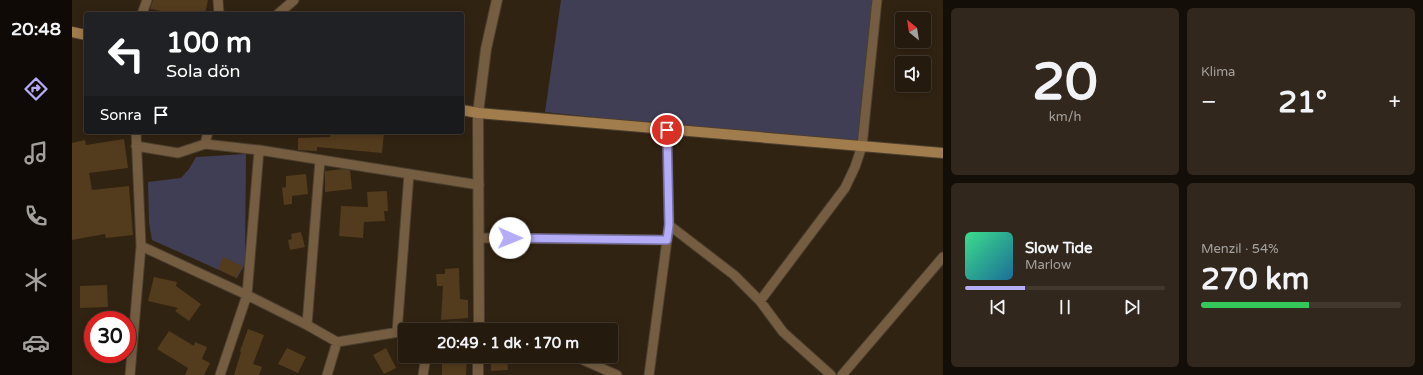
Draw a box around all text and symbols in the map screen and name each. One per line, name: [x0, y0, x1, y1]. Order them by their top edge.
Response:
north arrow: [895, 12, 931, 48]
map controls: [895, 12, 931, 92]
text: 20:48: [11, 18, 61, 40]
text: 100 m: [166, 26, 252, 60]
icon: left: [100, 28, 152, 80]
text: 20: [1032, 51, 1098, 114]
button: sound: [895, 56, 931, 92]
text: Sola dön: [166, 60, 241, 82]
text: Klima: [1201, 64, 1235, 80]
icon: directions: [22, 75, 50, 103]
text: 21°: [1278, 84, 1327, 121]
text: −: [1201, 89, 1217, 115]
text: +: [1389, 89, 1401, 115]
icon: arrive: [150, 104, 172, 126]
text: Sonra: [100, 106, 142, 124]
text: km/h: [1049, 109, 1081, 125]
pin: [650, 113, 684, 147]
icon: arrive: [656, 119, 678, 141]
icon: music: [22, 139, 50, 167]
icon: phone: [22, 202, 50, 230]
position arrow: [489, 217, 531, 259]
text: Slow Tide: [1025, 239, 1093, 257]
text: Menzil · 54%: [1201, 241, 1279, 257]
text: Marlow: [1025, 257, 1071, 273]
text: 270 km: [1201, 261, 1309, 298]
icon: climate: [22, 266, 50, 294]
icon: previous: [987, 296, 1009, 318]
icon: pause: [1054, 296, 1076, 318]
icon: next: [1121, 296, 1143, 318]
speed limit sign: 30: [84, 311, 136, 363]
icon: car: [22, 329, 50, 357]
text: 20:49 · 1 dk · 170 m: [437, 334, 579, 352]

